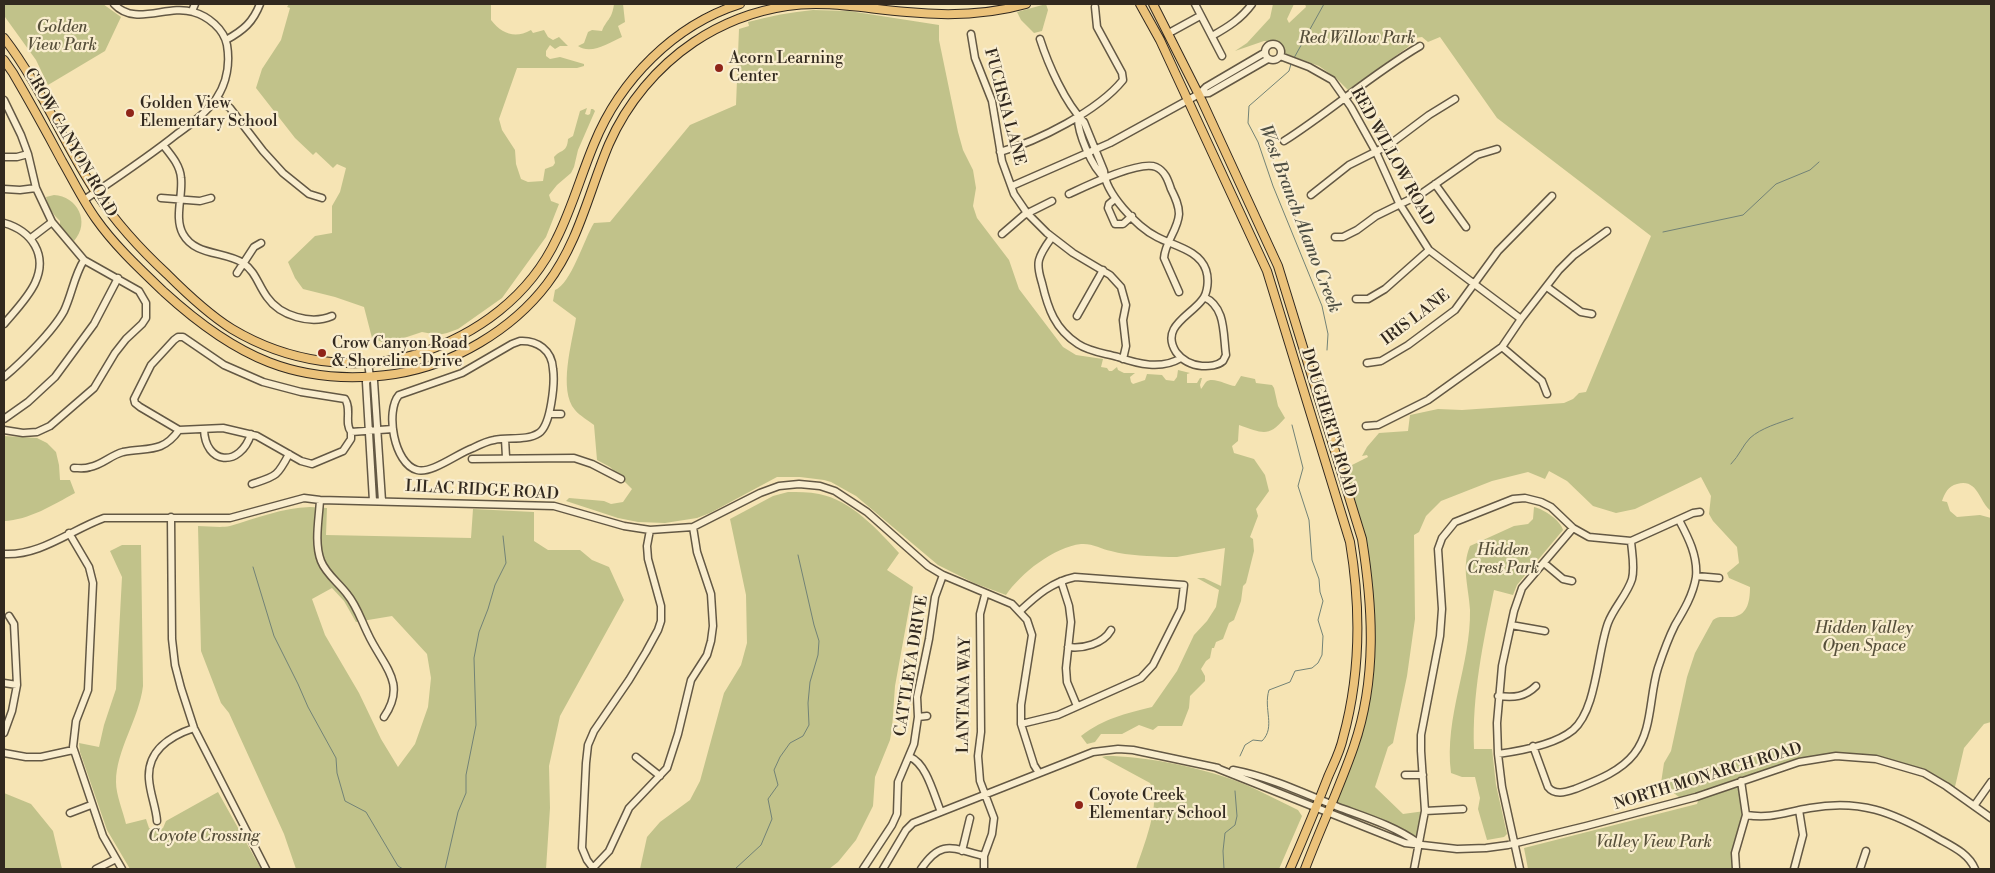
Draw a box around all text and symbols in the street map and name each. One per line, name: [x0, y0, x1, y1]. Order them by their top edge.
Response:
park label: Golden View Park: [27, 18, 97, 56]
park label: Red Willow Park: [1299, 29, 1415, 49]
street label: FUCHSIA LANE: [979, 46, 1029, 168]
place label: Acorn Learning Center: [729, 49, 843, 87]
marker: Acorn Learning Center: [713, 62, 725, 74]
street label: CROW CANYON ROAD: [19, 65, 121, 221]
street label: RED WILLOW ROAD: [1346, 85, 1438, 229]
place label: Golden View Elementary School: [140, 94, 277, 132]
marker: Golden View Elementary School: [124, 107, 136, 119]
water label: West Branch Alamo Creek: [1253, 122, 1345, 316]
street label: IRIS LANE: [1378, 286, 1454, 350]
place label: Crow Canyon Road & Shoreline Drive: [332, 334, 468, 372]
street label: DOUGHERTY ROAD: [1296, 346, 1360, 500]
marker: Crow Canyon Road & Shoreline Drive: [316, 347, 328, 359]
street label: LILAC RIDGE ROAD: [405, 477, 559, 505]
park label: Hidden Crest Park: [1467, 541, 1539, 579]
street label: CATTLEYA DRIVE: [891, 594, 933, 738]
park label: Hidden Valley Open Space: [1815, 619, 1913, 657]
street label: LANTANA WAY: [954, 637, 976, 753]
street label: NORTH MONARCH ROAD: [1611, 739, 1805, 815]
place label: Coyote Creek Elementary School: [1089, 786, 1226, 824]
marker: Coyote Creek Elementary School: [1073, 799, 1085, 811]
park label: Coyote Crossing: [148, 827, 260, 847]
park label: Valley View Park: [1596, 833, 1712, 853]

